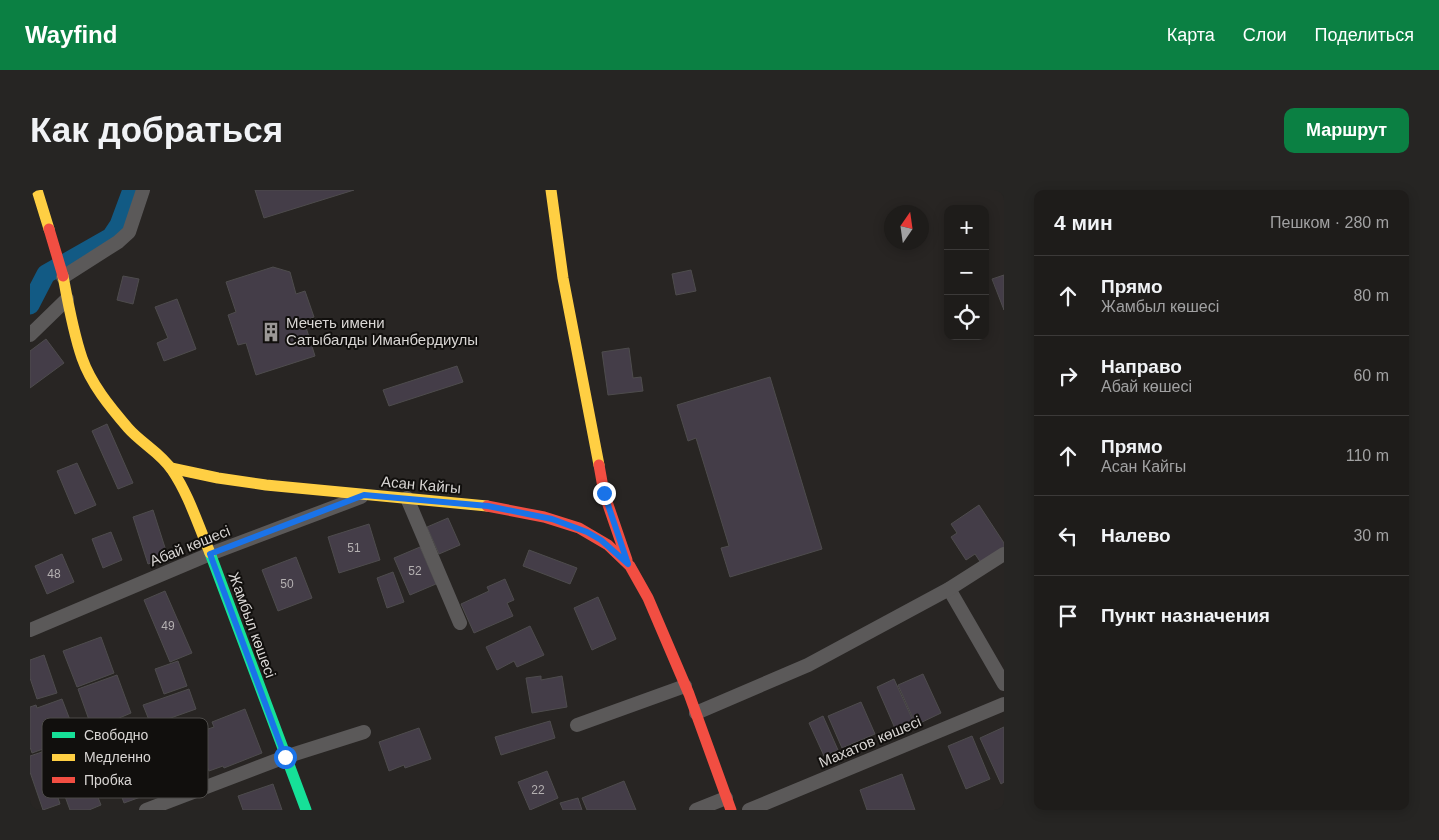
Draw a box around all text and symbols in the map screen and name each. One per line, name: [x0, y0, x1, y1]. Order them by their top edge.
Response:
text: Wayfind: [25, 21, 117, 48]
text: Карта: [1167, 25, 1215, 45]
text: Слои: [1243, 25, 1287, 45]
text: Поделиться: [1315, 25, 1414, 45]
button: Маршрут: [1284, 108, 1409, 153]
text: Как добраться: [30, 110, 283, 149]
north arrow: [884, 205, 929, 250]
map controls: [944, 205, 989, 340]
button: +: [944, 205, 989, 250]
text: 4 мин: [1054, 211, 1113, 234]
text: Пешком · 280 m: [1270, 214, 1389, 231]
button: −: [944, 250, 989, 295]
text: Прямо: [1101, 276, 1163, 297]
icon: ahead: [1054, 282, 1082, 310]
text: 80 m: [1353, 287, 1389, 304]
button: locate: [944, 295, 989, 340]
text: Жамбыл көшесі: [1101, 298, 1219, 315]
place label: Мечеть имени Сатыбалды Иманбердиулы: [286, 314, 478, 348]
building icon: Мечеть имени Сатыбалды Иманбердиулы: [260, 321, 282, 343]
text: Направо: [1101, 356, 1182, 377]
icon: right: [1054, 362, 1082, 390]
text: 60 m: [1353, 367, 1389, 384]
text: Абай көшесі: [1101, 378, 1192, 395]
text: Прямо: [1101, 436, 1163, 457]
icon: ahead: [1054, 442, 1082, 470]
text: 110 m: [1346, 447, 1389, 464]
text: Асан Кайгы: [1101, 458, 1186, 475]
street label: Асан Кайгы: [380, 473, 462, 496]
route end: [593, 482, 616, 505]
street label: Абай көшесі: [147, 522, 233, 569]
icon: left: [1054, 522, 1082, 550]
text: Налево: [1101, 525, 1171, 546]
text: 30 m: [1353, 527, 1389, 544]
house number: 51: [347, 541, 361, 555]
house number: 52: [408, 564, 422, 578]
house number: 48: [47, 567, 61, 581]
street label: Жамбыл көшесі: [226, 570, 279, 680]
house number: 50: [280, 577, 294, 591]
icon: arrive: [1054, 602, 1082, 630]
text: Пункт назначения: [1101, 605, 1270, 626]
house number: 49: [161, 619, 175, 633]
street label: Махатов көшесі: [816, 712, 924, 771]
legend: [42, 718, 208, 798]
text: Свободно: [84, 727, 149, 743]
route start: [274, 746, 297, 769]
text: Медленно: [84, 749, 151, 765]
text: Пробка: [84, 772, 132, 788]
house number: 22: [531, 783, 545, 797]

